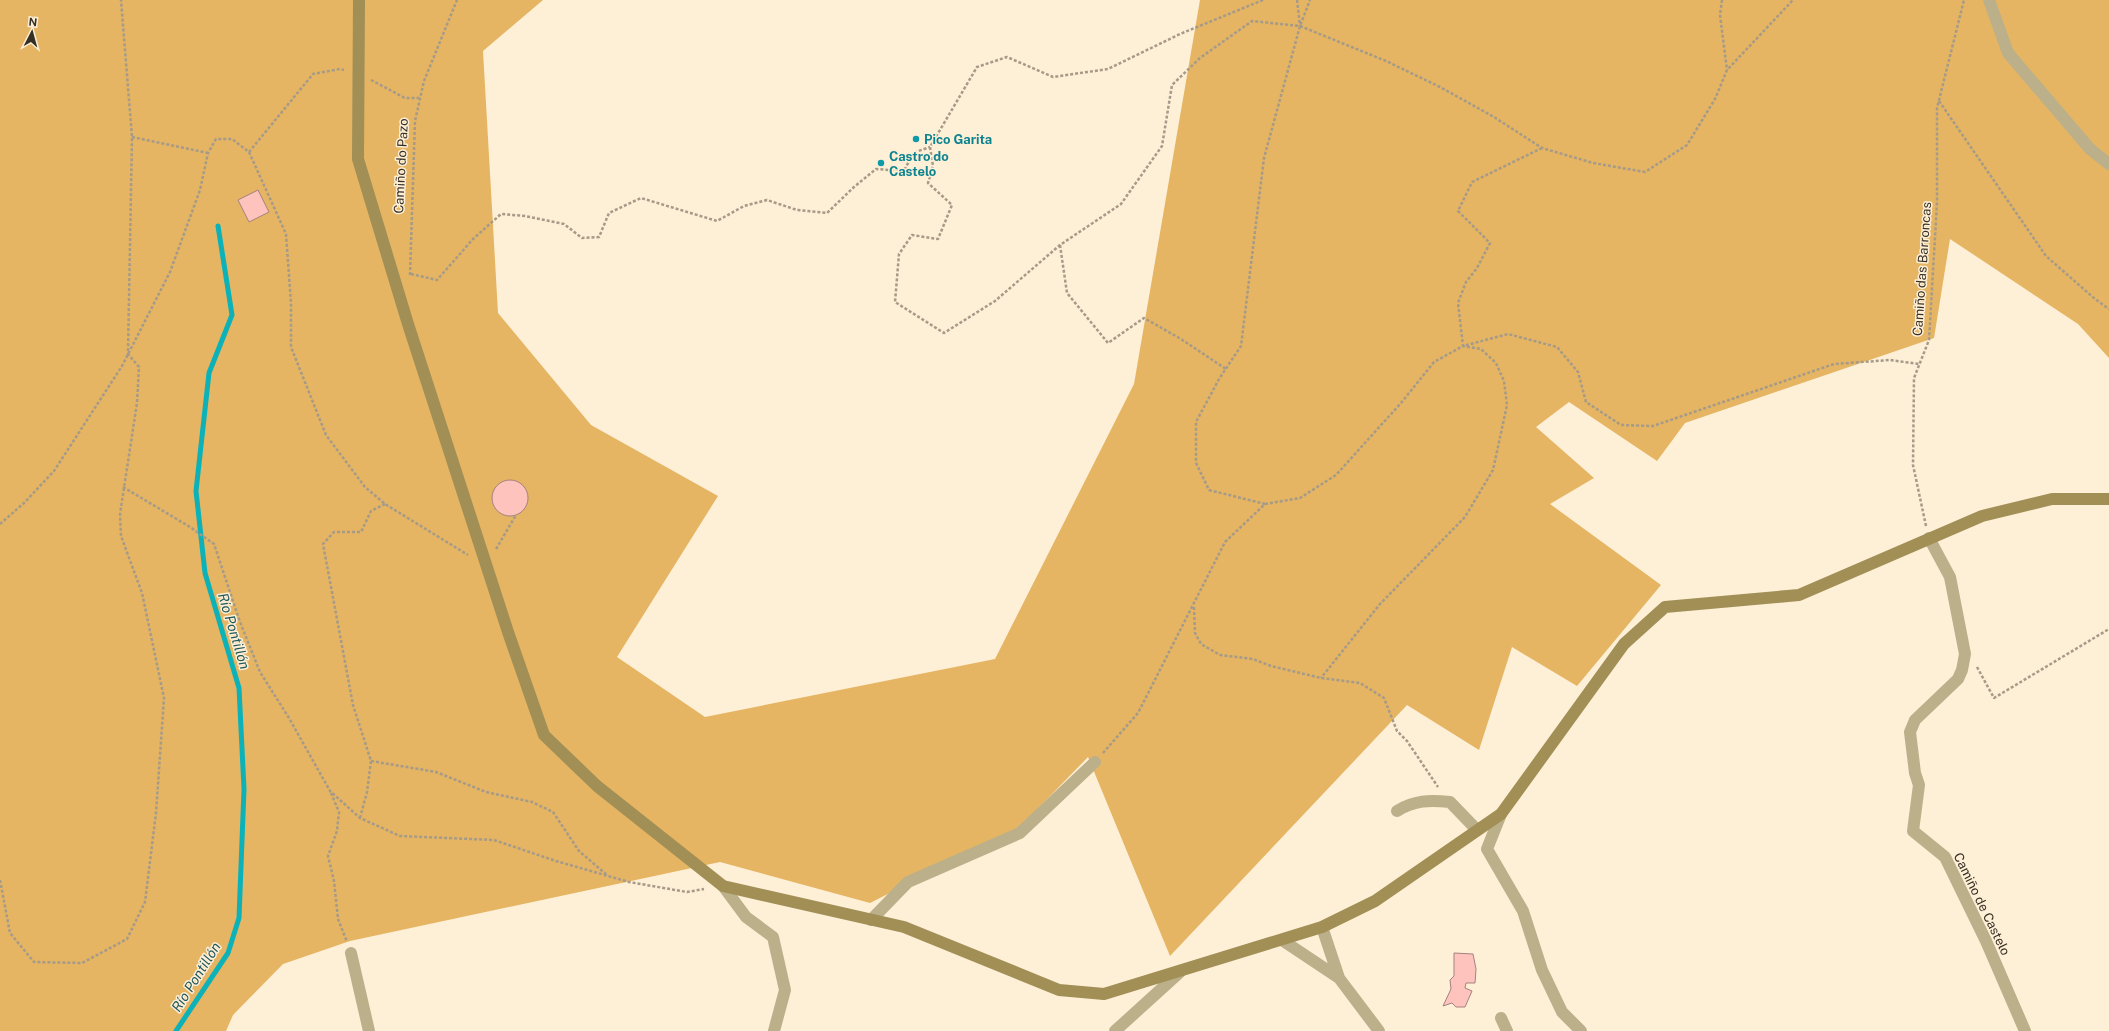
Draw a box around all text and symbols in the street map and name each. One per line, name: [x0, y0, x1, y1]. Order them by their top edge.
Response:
north arrow: [12, 12, 52, 52]
text: N: [28, 16, 38, 28]
street label: Camiño do Pazo: [391, 118, 411, 214]
place label: Pico Garita: [924, 132, 992, 147]
marker: Pico Garita: [911, 134, 921, 144]
place label: Castro do Castelo: [889, 149, 949, 179]
marker: Castro do Castelo: [876, 158, 886, 168]
street label: Camiño das Barroncas: [1910, 201, 1934, 337]
water label: Río Pontillón: [215, 591, 253, 671]
street label: Camiño de Castelo: [1951, 850, 2013, 958]
water label: Río Pontillón: [168, 939, 224, 1015]

